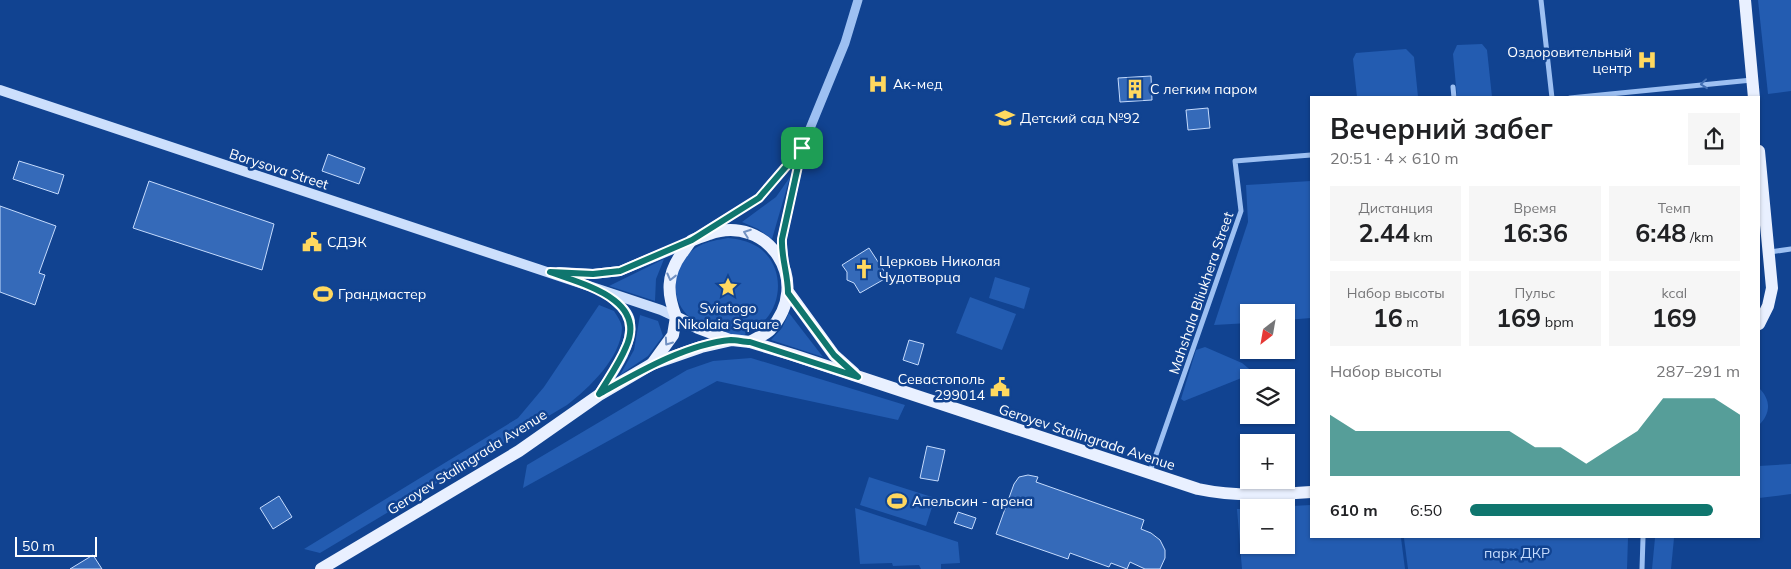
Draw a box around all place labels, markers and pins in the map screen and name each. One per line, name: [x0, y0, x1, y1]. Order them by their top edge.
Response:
place label: Оздоровительный центр: [1507, 43, 1632, 77]
hospital icon: Оздоровительный центр: [1636, 49, 1658, 71]
hospital icon: Ак-мед: [867, 73, 889, 95]
place label: Ак-мед: [893, 75, 943, 93]
building icon: С легким паром: [1124, 78, 1146, 100]
place label: С легким паром: [1150, 80, 1257, 98]
school or university icon: Детский сад №92: [994, 107, 1016, 129]
place label: Детский сад №92: [1020, 109, 1140, 127]
pin: [781, 127, 823, 169]
public building icon: СДЭК: [301, 231, 323, 253]
place label: СДЭК: [327, 233, 367, 251]
place label: Церковь Николая Чудотворца: [879, 252, 1000, 286]
church icon: Церковь Николая Чудотворца: [853, 258, 875, 280]
place icon: Sviatogo Nikolaia Square: [717, 276, 739, 298]
sports icon: Грандмастер: [312, 283, 334, 305]
place label: Грандмастер: [338, 285, 426, 303]
place label: Sviatogo Nikolaia Square: [677, 299, 779, 333]
place label: Севастополь 299014: [898, 370, 986, 404]
public building icon: Севастополь 299014: [989, 376, 1011, 398]
sports icon: Апельсин - арена: [886, 490, 908, 512]
place label: Апельсин - арена: [912, 492, 1033, 510]

